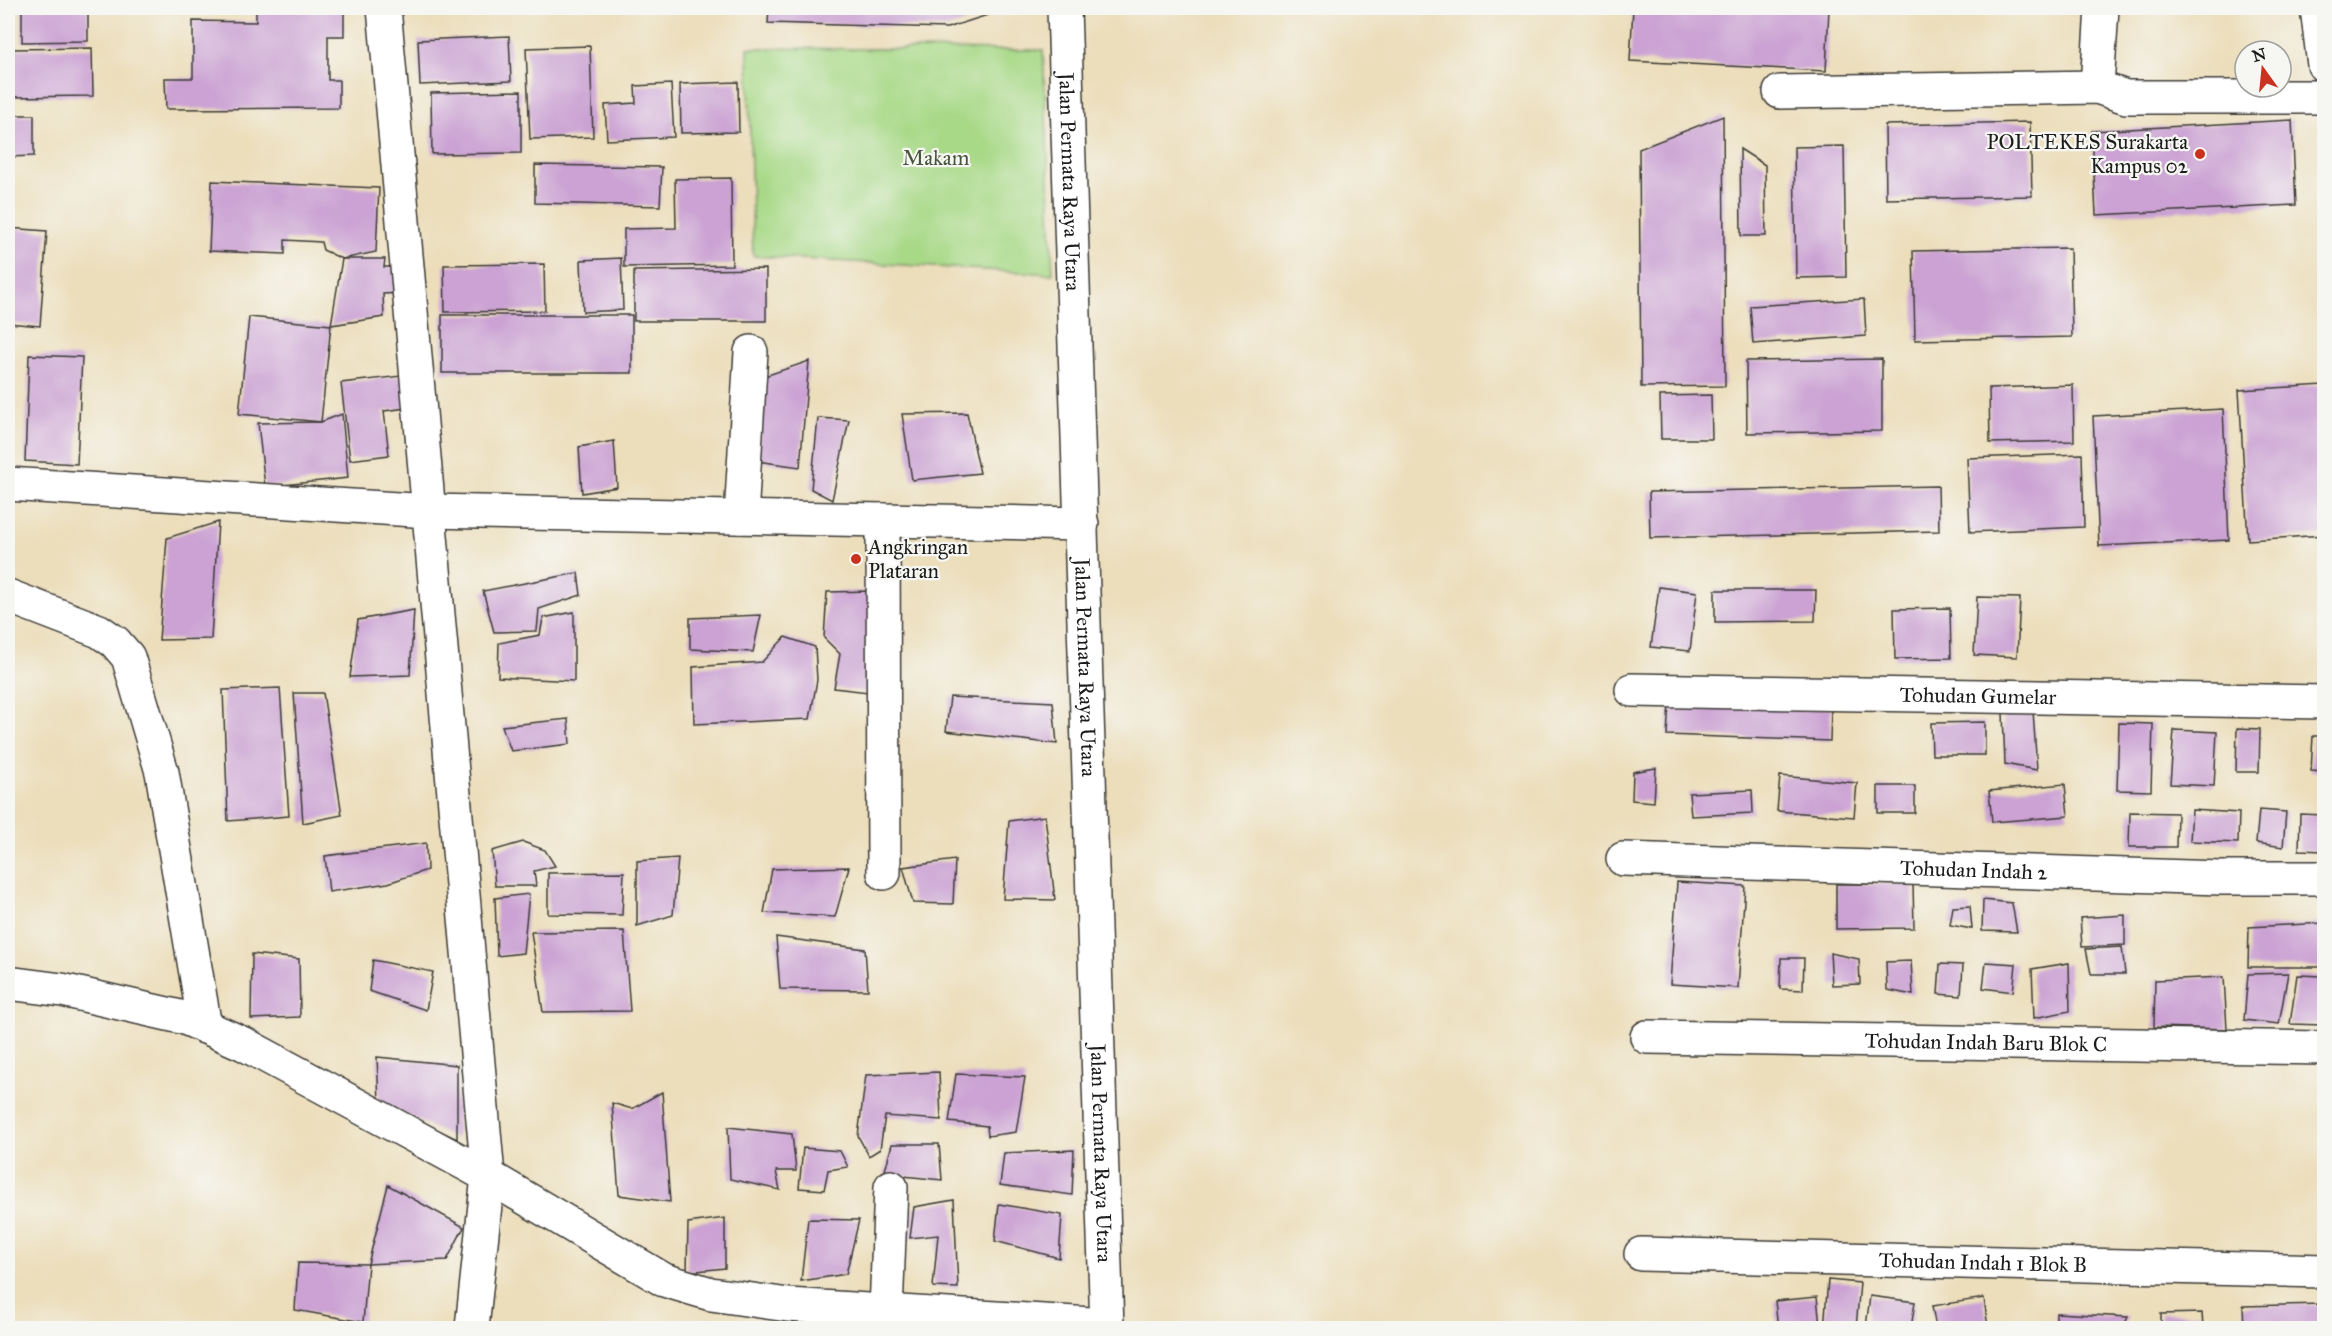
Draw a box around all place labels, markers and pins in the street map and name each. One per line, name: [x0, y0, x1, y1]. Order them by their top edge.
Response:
place label: POLTEKES Surakarta Kampus 02: [1986, 129, 2189, 179]
marker: POLTEKES Surakarta Kampus 02: [2193, 147, 2207, 161]
place label: Angkringan Plataran: [867, 534, 968, 584]
marker: Angkringan Plataran: [849, 552, 863, 566]

